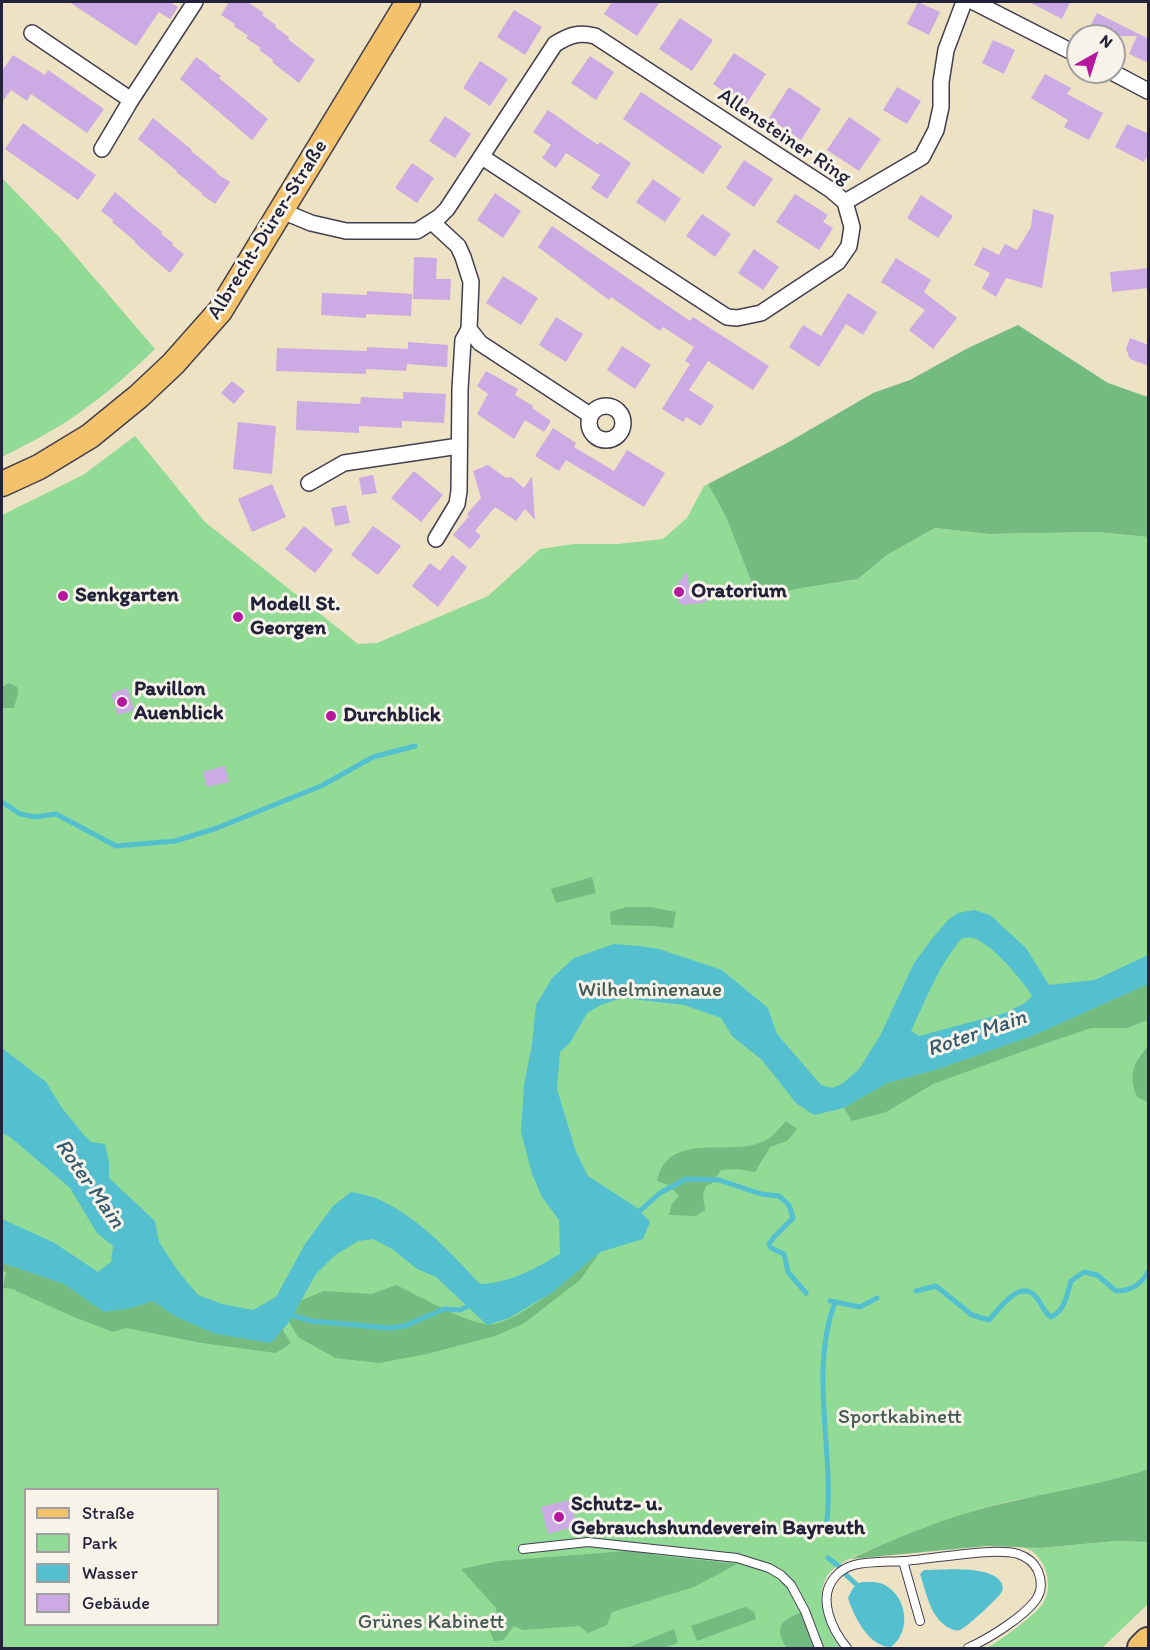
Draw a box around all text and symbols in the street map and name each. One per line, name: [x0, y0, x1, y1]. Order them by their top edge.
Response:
north arrow: [1066, 24, 1126, 84]
text: N: [1096, 30, 1117, 52]
street label: Allensteiner Ring: [713, 83, 855, 191]
street label: Albrecht-Dürer-Straße: [202, 135, 334, 325]
place label: Oratorium: [691, 579, 787, 605]
place label: Senkgarten: [75, 583, 179, 609]
marker: Oratorium: [672, 585, 686, 599]
marker: Senkgarten: [56, 589, 70, 603]
place label: Modell St. Georgen: [250, 592, 340, 642]
marker: Modell St. Georgen: [231, 610, 245, 624]
place label: Pavillon Auenblick: [134, 677, 223, 727]
marker: Pavillon Auenblick: [115, 695, 129, 709]
place label: Durchblick: [343, 703, 441, 729]
marker: Durchblick: [324, 709, 338, 723]
park label: Wilhelminenaue: [578, 978, 722, 1004]
water label: Roter Main: [924, 1005, 1030, 1063]
water label: Roter Main: [49, 1134, 129, 1234]
park label: Sportkabinett: [838, 1405, 962, 1431]
legend: [24, 1488, 219, 1626]
place label: Schutz- u. Gebrauchshundeverein Bayreuth: [571, 1492, 865, 1542]
text: Straße: [82, 1502, 135, 1524]
marker: Schutz- u. Gebrauchshundeverein Bayreuth: [552, 1510, 566, 1524]
text: Park: [82, 1532, 117, 1554]
text: Wasser: [82, 1562, 138, 1584]
text: Gebäude: [82, 1592, 150, 1614]
park label: Grünes Kabinett: [358, 1610, 504, 1636]

